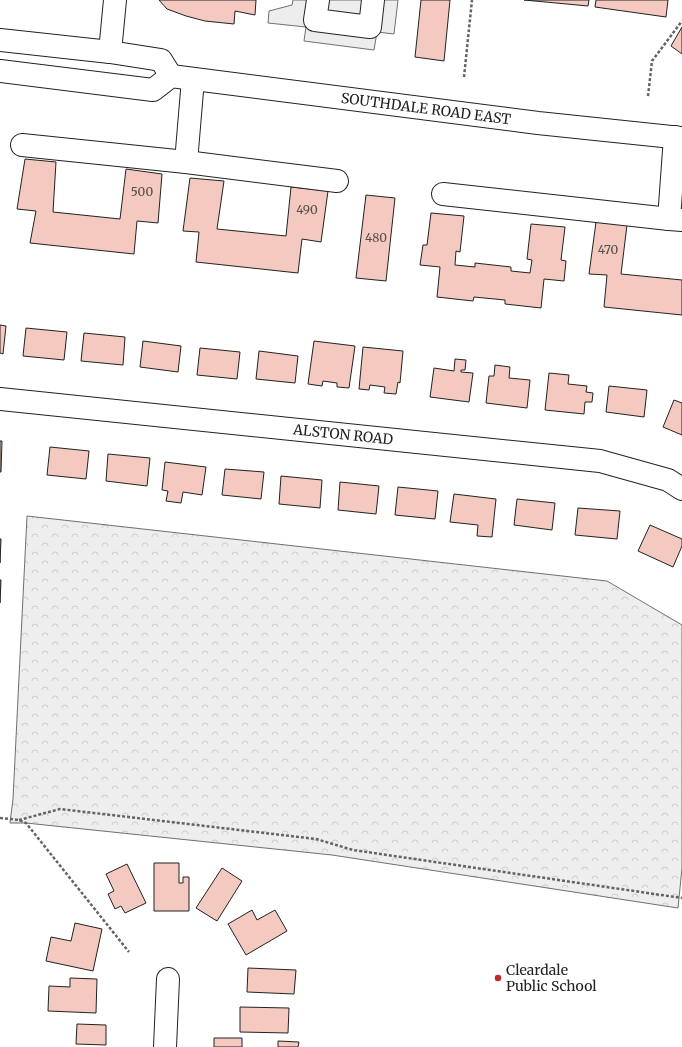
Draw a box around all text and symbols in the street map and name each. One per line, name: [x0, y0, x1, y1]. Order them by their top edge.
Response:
street label: SOUTHDALE ROAD EAST: [340, 89, 512, 128]
house number: 500: [131, 184, 153, 199]
house number: 490: [296, 202, 318, 217]
house number: 480: [365, 230, 387, 245]
house number: 470: [598, 242, 618, 257]
street label: ALSTON ROAD: [291, 420, 394, 449]
place label: Cleardale Public School: [506, 961, 597, 995]
marker: Cleardale Public School: [493, 973, 503, 983]

